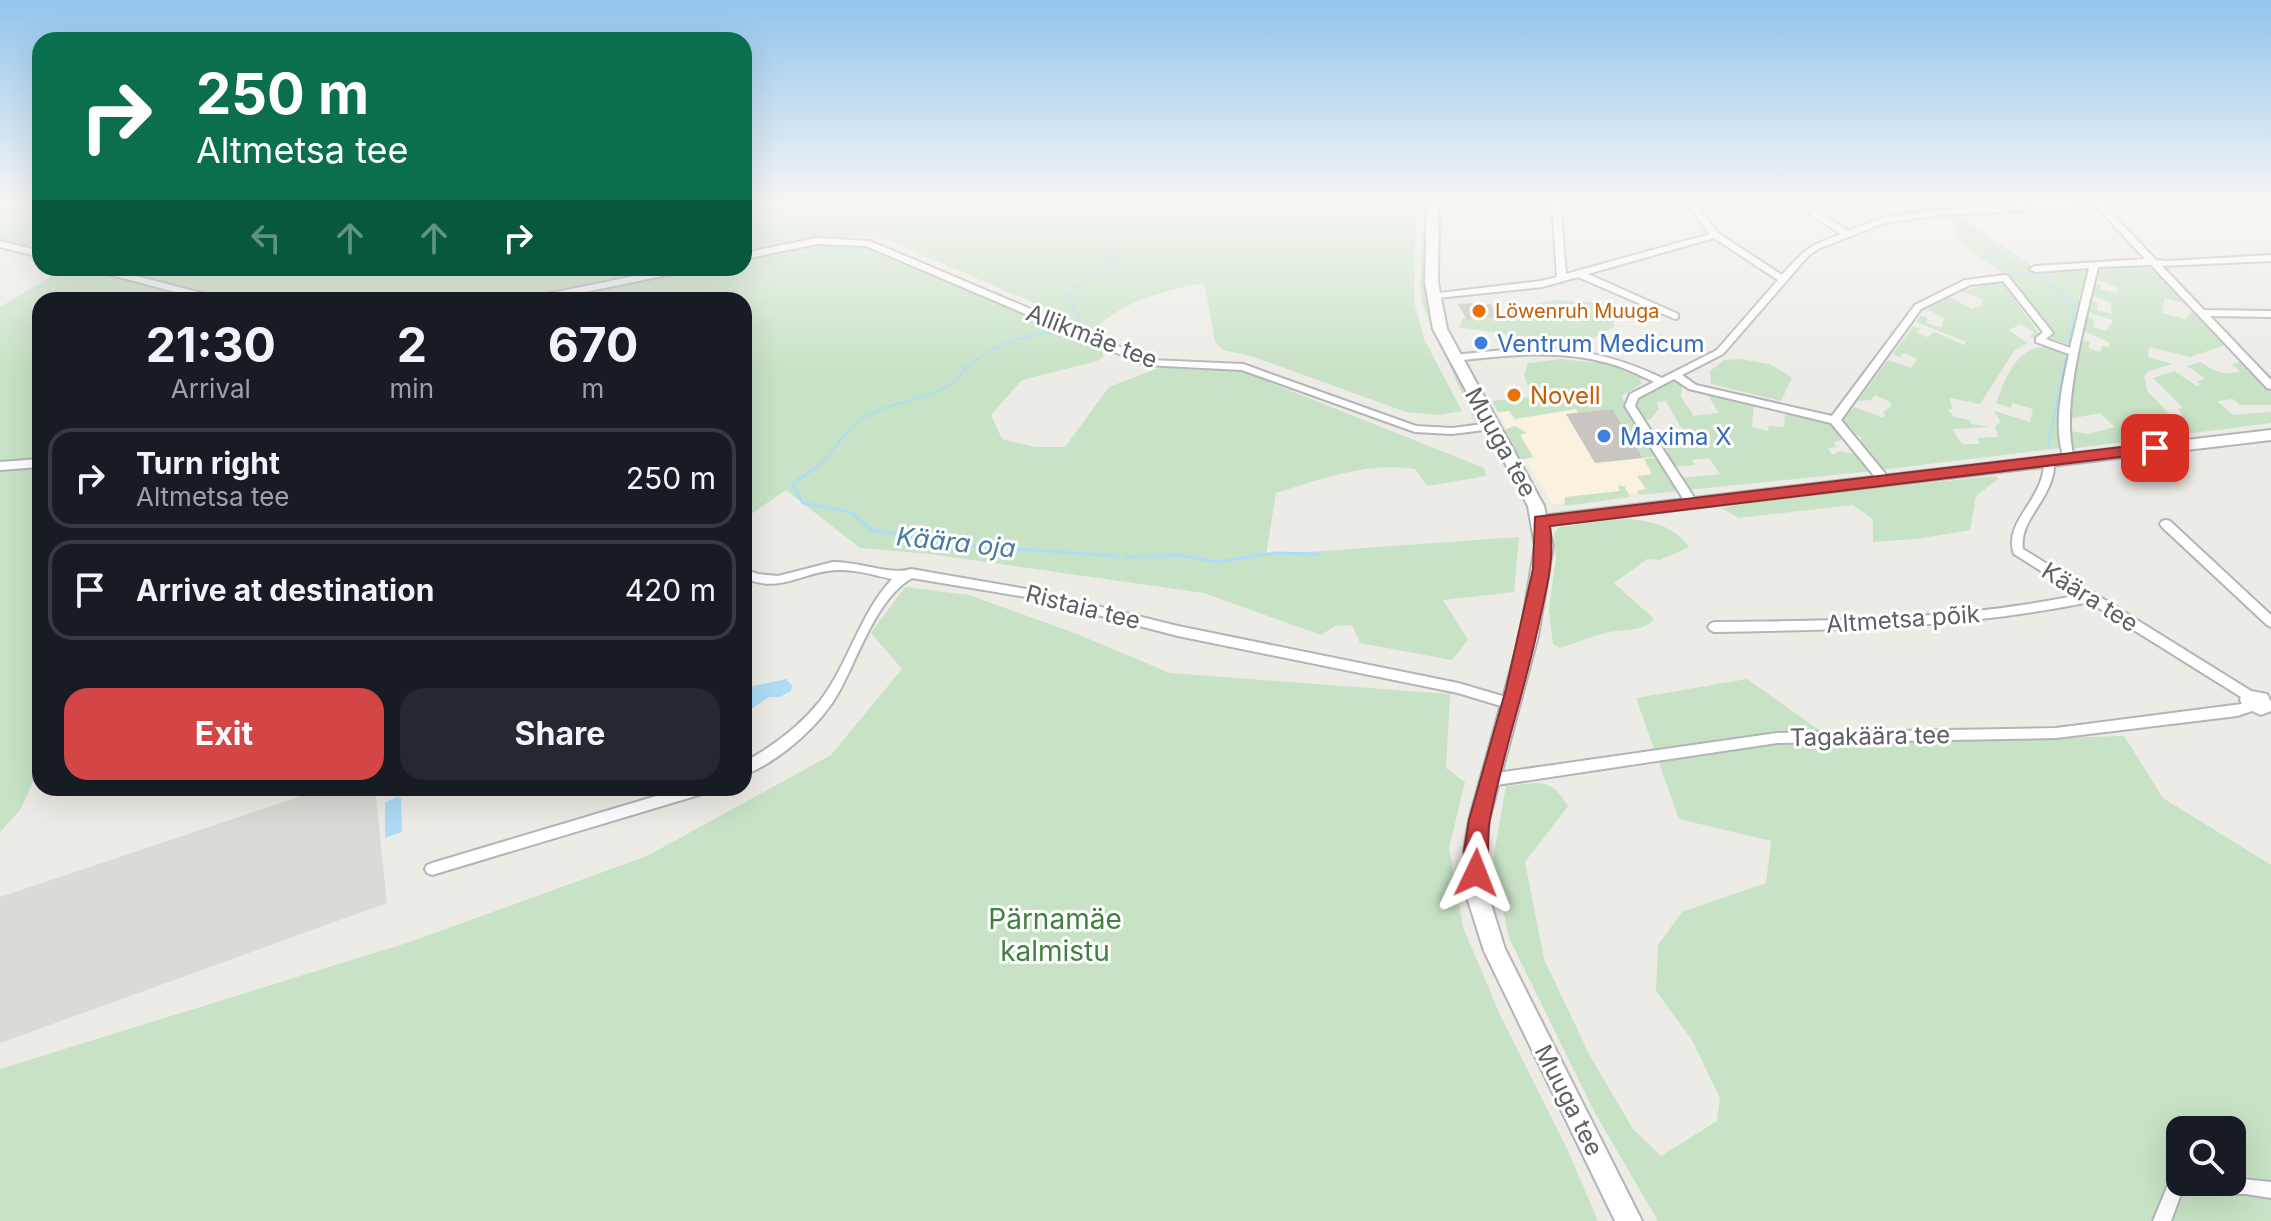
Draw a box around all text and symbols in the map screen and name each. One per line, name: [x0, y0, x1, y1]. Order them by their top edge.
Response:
text: 250 m: [196, 60, 369, 128]
icon: right: [64, 64, 168, 168]
text: Altmetsa tee: [196, 128, 409, 172]
icon: left: [244, 216, 288, 260]
icon: ahead: [328, 216, 372, 260]
icon: ahead: [412, 216, 456, 260]
icon: right: [496, 216, 540, 260]
street label: Allikmäe tee: [1022, 298, 1162, 374]
place label: Löwenruh Muuga: [1495, 299, 1659, 323]
marker: Löwenruh Muuga: [1470, 302, 1488, 320]
text: 21:30: [146, 315, 276, 374]
text: 2: [397, 315, 427, 374]
text: 670: [548, 315, 638, 374]
place label: Ventrum Medicum: [1497, 329, 1704, 358]
marker: Ventrum Medicum: [1472, 334, 1490, 352]
text: Arrival: [171, 373, 251, 404]
text: min: [390, 373, 434, 404]
text: m: [582, 373, 604, 404]
place label: Novell: [1530, 381, 1601, 410]
street label: Muuga tee: [1459, 382, 1543, 502]
marker: Novell: [1505, 386, 1523, 404]
pin: [2121, 414, 2189, 482]
place label: Maxima X: [1620, 422, 1732, 451]
icon: arrive: [2133, 426, 2177, 470]
marker: Maxima X: [1595, 427, 1613, 445]
text: Turn right: [136, 445, 280, 481]
icon: right: [68, 456, 112, 500]
text: 250 m: [626, 460, 716, 496]
text: Altmetsa tee: [136, 481, 290, 512]
water label: Käära oja: [895, 520, 1017, 564]
street label: Käära tee: [2037, 556, 2143, 638]
icon: arrive: [68, 568, 112, 612]
text: Arrive at destination: [136, 572, 434, 608]
text: 420 m: [625, 572, 716, 608]
street label: Ristaia tee: [1023, 579, 1143, 635]
street label: Altmetsa põik: [1825, 599, 1981, 639]
button: Exit: [64, 688, 384, 780]
button: Share: [400, 688, 720, 780]
street label: Tagakäära tee: [1790, 720, 1950, 752]
position arrow: [1434, 831, 1518, 915]
park label: Pärnamäe kalmistu: [988, 902, 1122, 968]
street label: Muuga tee: [1529, 1040, 1609, 1160]
map controls: [2166, 1116, 2246, 1196]
button: search: [2166, 1116, 2246, 1196]

